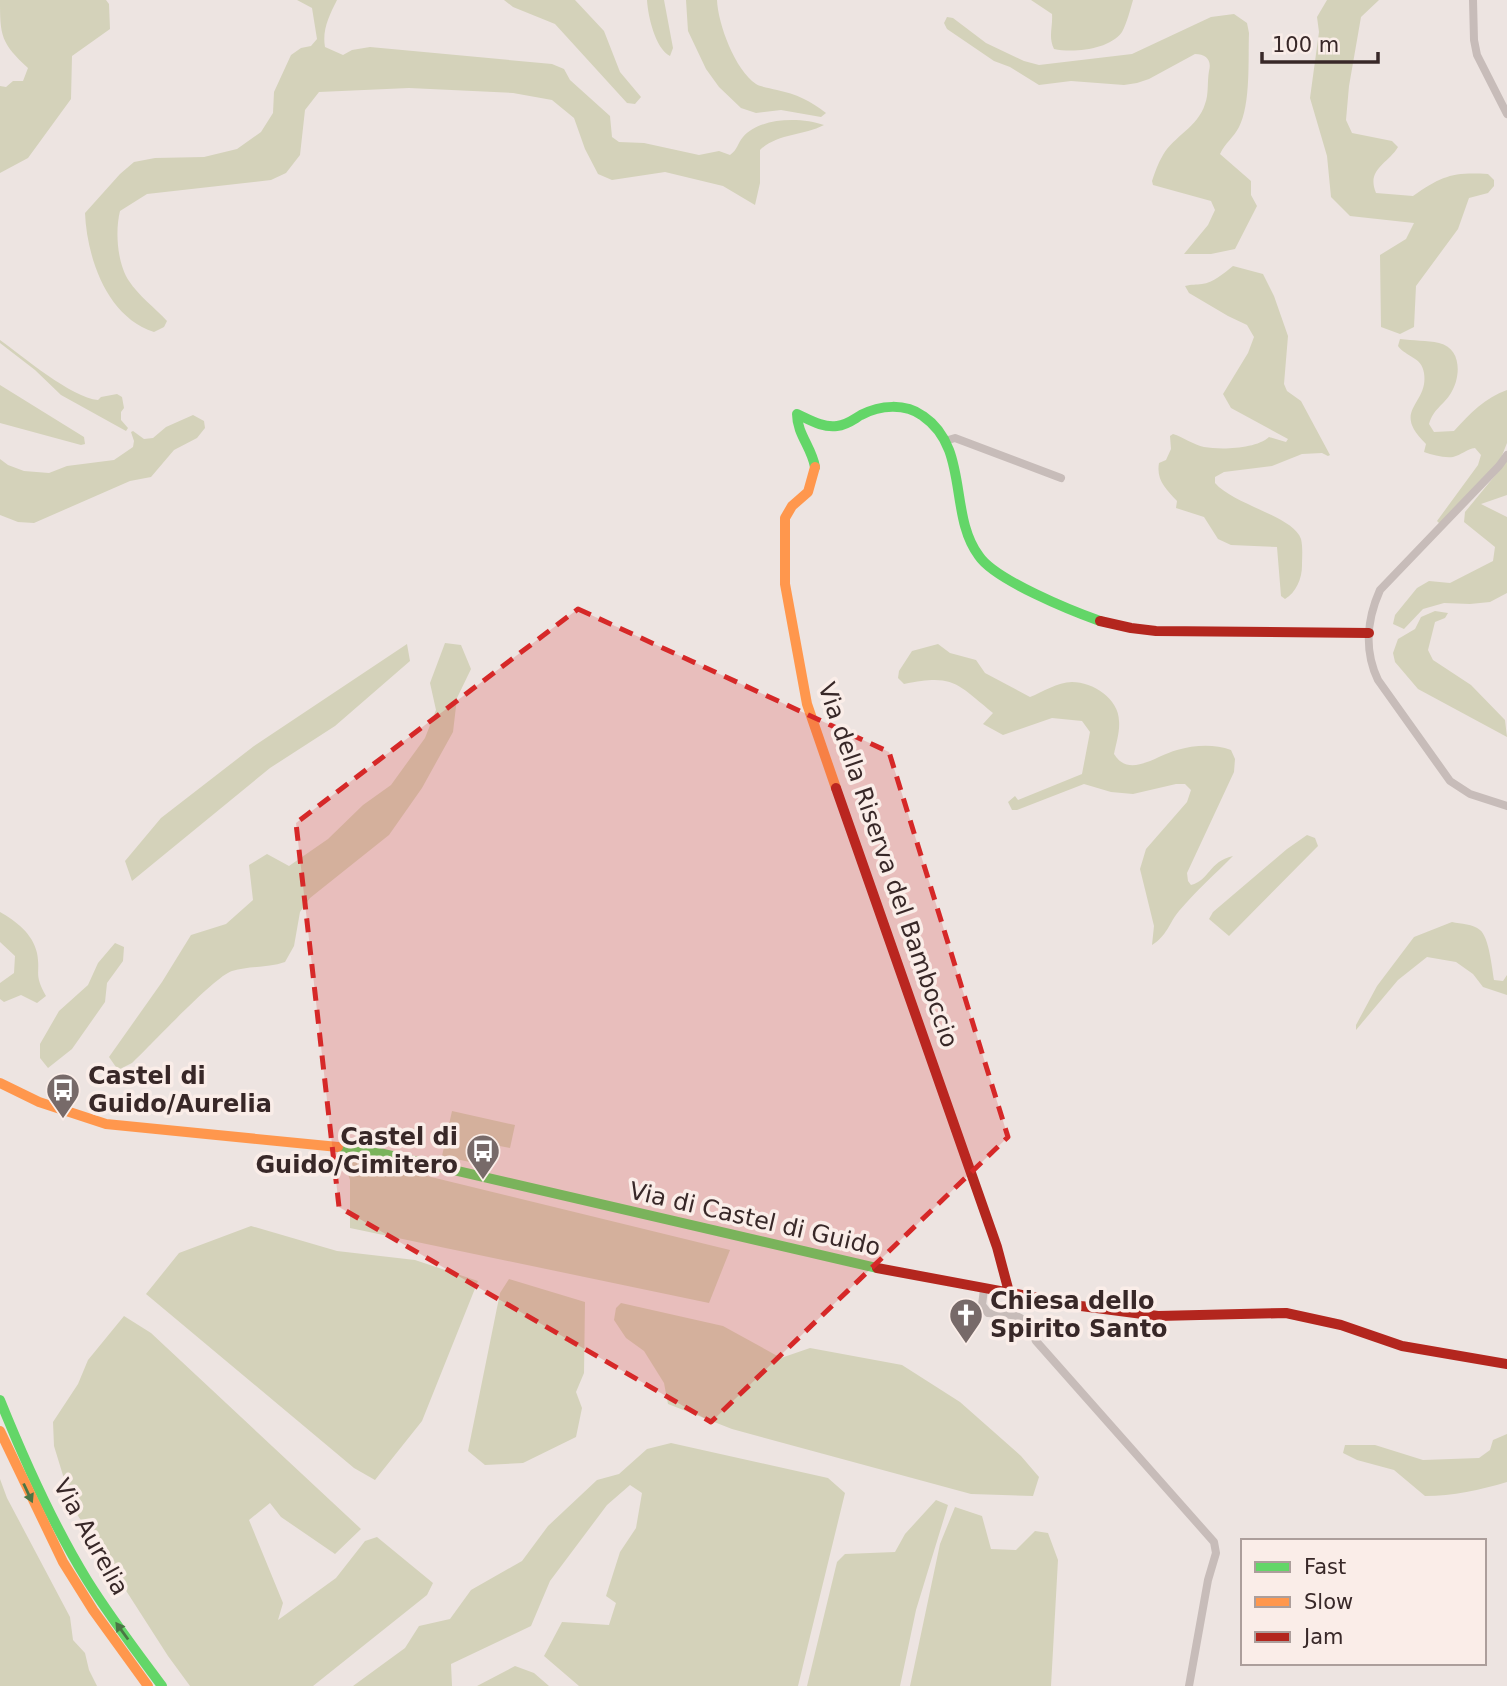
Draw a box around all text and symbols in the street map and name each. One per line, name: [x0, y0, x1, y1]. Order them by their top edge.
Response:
scale bar: [1262, 21, 1378, 65]
text: 100 m: [1272, 33, 1339, 57]
street label: Via della Riserva del Bamboccio: [812, 679, 964, 1051]
place label: Castel di Guido/Aurelia: [88, 1062, 272, 1118]
bus stop icon: Castel di Guido/Aurelia: [44, 1071, 82, 1120]
place label: Castel di Guido/Cimitero: [255, 1123, 458, 1179]
bus stop icon: Castel di Guido/Cimitero: [464, 1132, 502, 1181]
street label: Via di Castel di Guido: [627, 1176, 883, 1262]
place label: Chiesa dello Spirito Santo: [990, 1287, 1168, 1343]
church icon: Chiesa dello Spirito Santo: [947, 1296, 985, 1345]
street label: Via Aurelia: [48, 1474, 134, 1600]
one-way arrow: [23, 1483, 34, 1503]
legend: [1241, 1539, 1486, 1665]
text: Fast: [1304, 1555, 1346, 1579]
text: Slow: [1304, 1590, 1353, 1614]
one-way arrow: [115, 1622, 129, 1640]
text: Jam: [1302, 1625, 1344, 1649]

